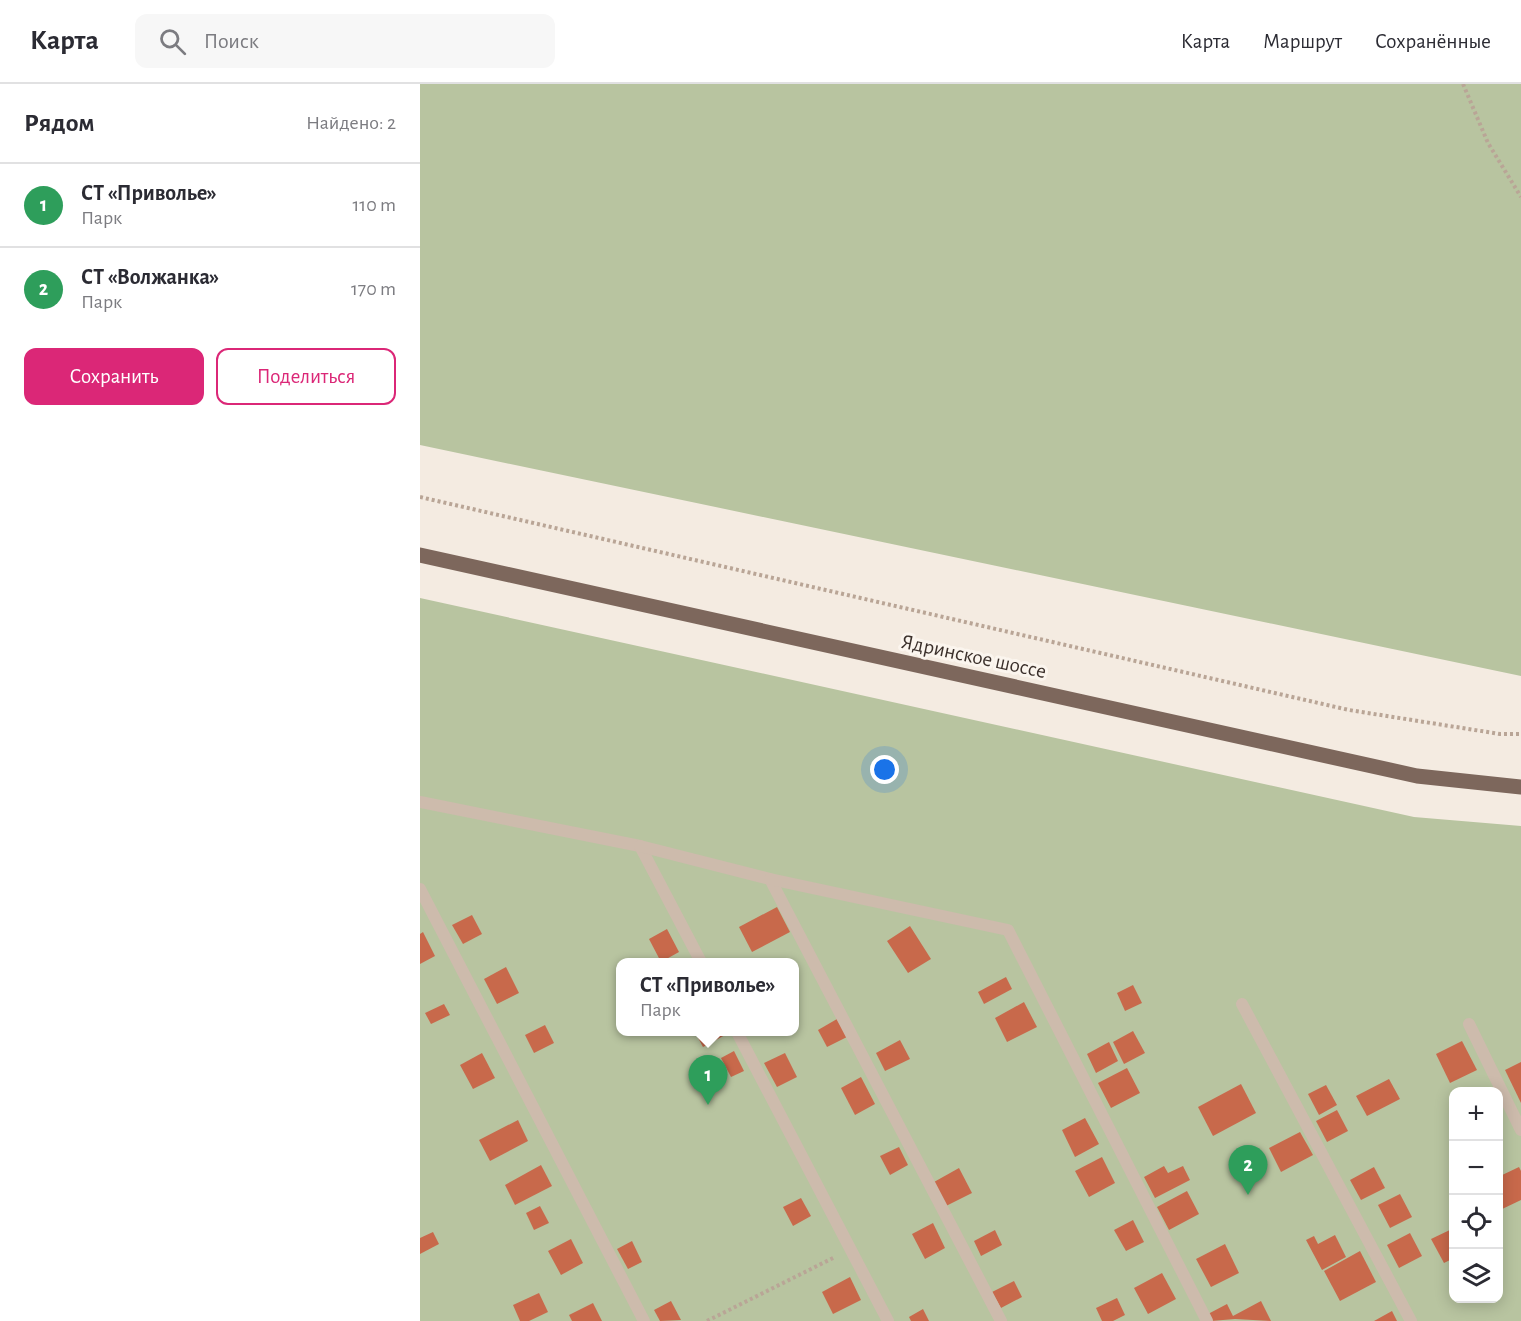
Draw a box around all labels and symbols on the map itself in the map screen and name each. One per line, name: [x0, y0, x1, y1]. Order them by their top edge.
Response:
street label: Ядринское шоссе: [899, 631, 1048, 682]
your location: [870, 755, 899, 784]
pin: 1: [688, 1056, 728, 1105]
pin: 2: [1228, 1146, 1268, 1195]

